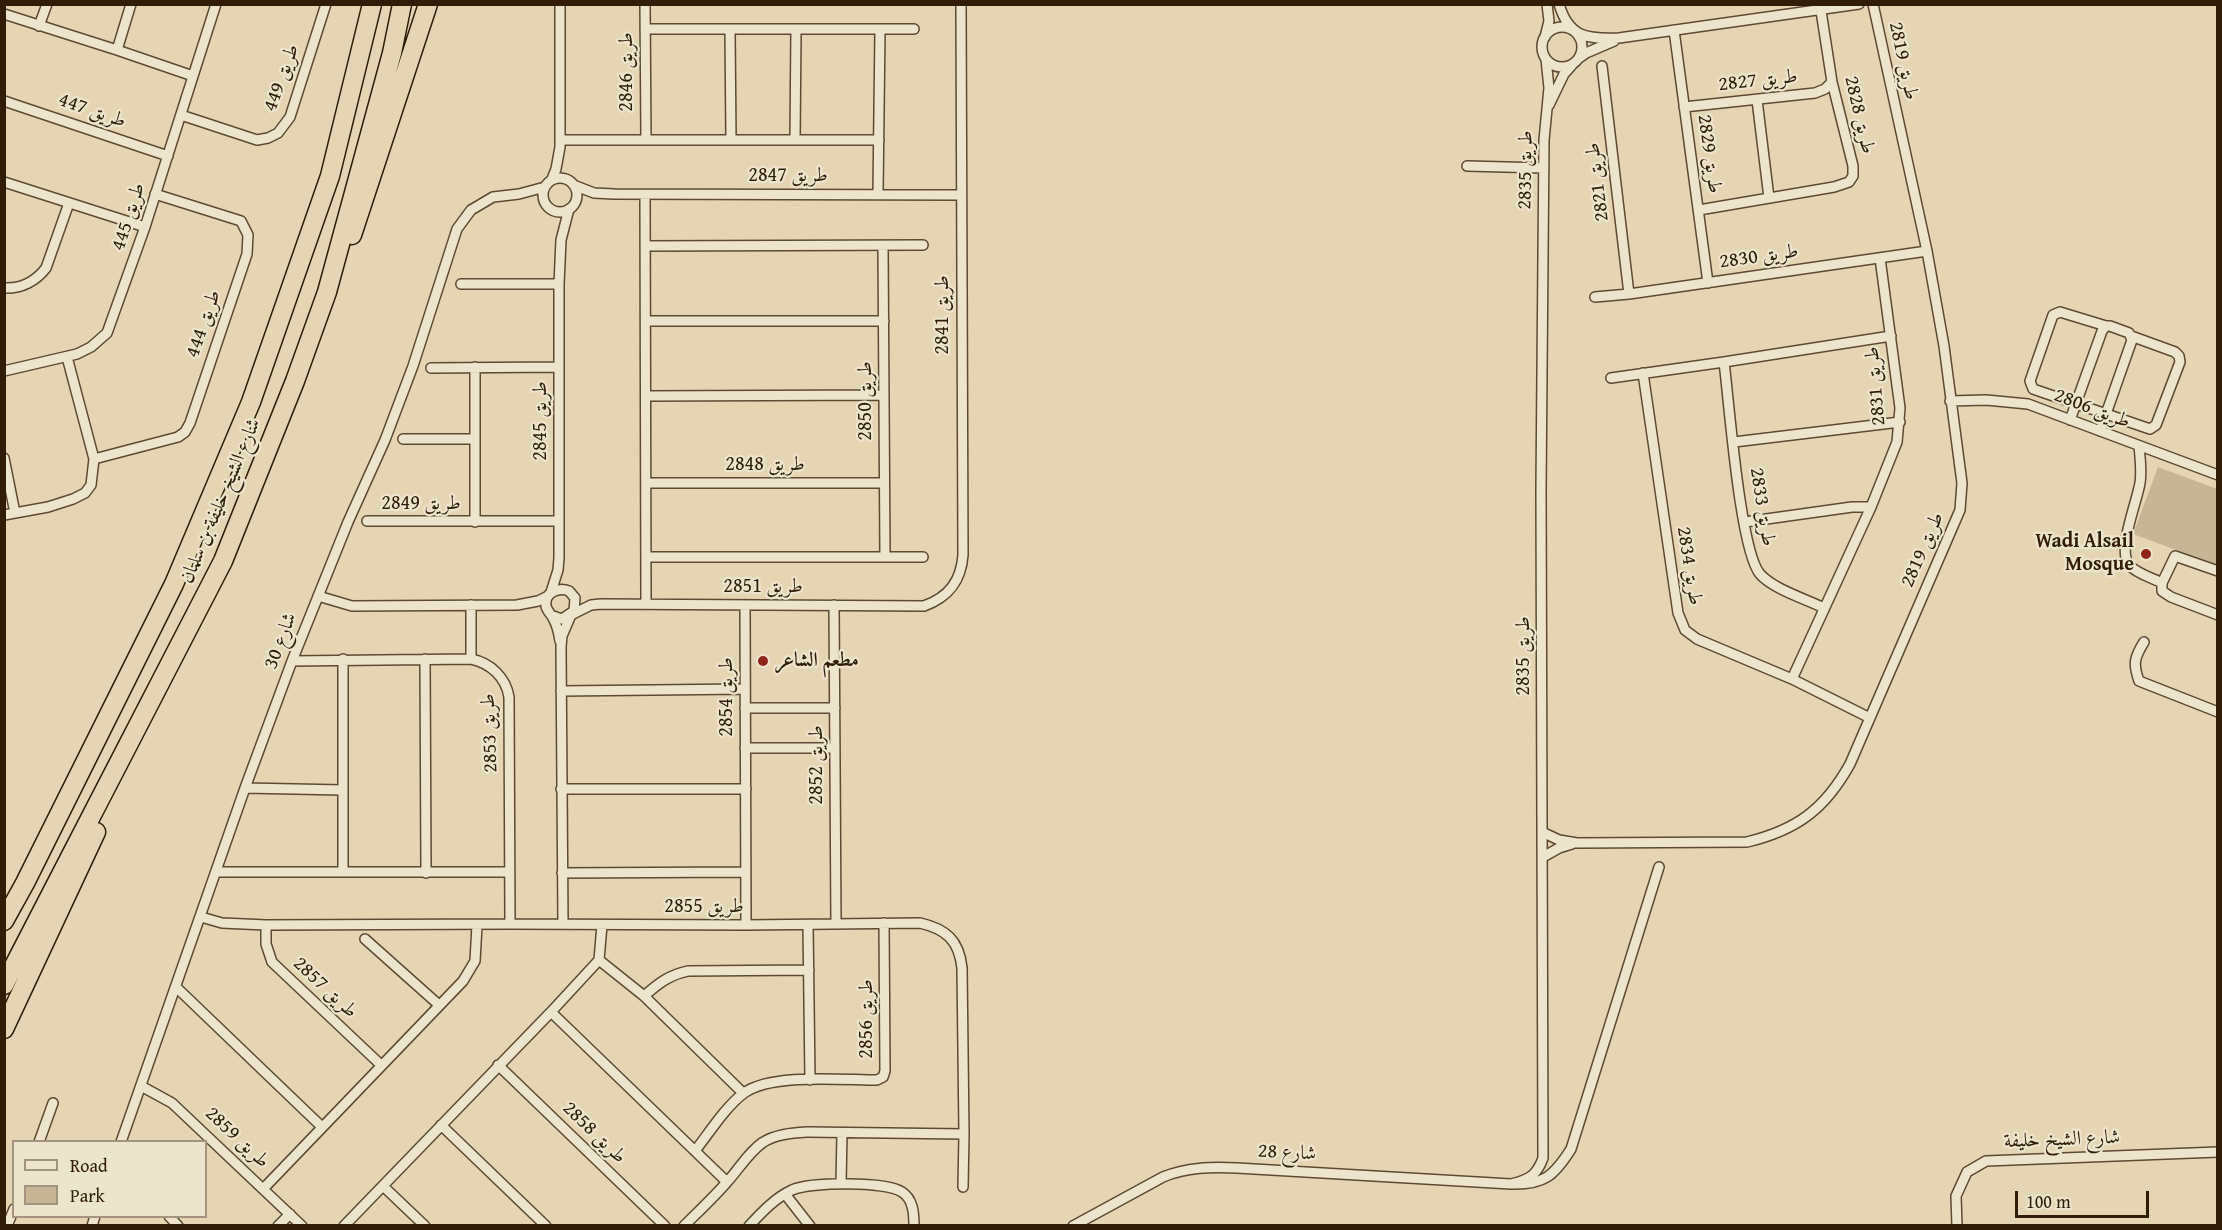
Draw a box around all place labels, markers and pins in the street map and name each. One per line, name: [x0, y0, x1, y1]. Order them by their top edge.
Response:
place label: Wadi Alsail Mosque: [2035, 530, 2134, 577]
marker: Wadi Alsail Mosque: [2139, 547, 2153, 561]
place label: مطعم الشاعر: [775, 649, 859, 673]
marker: مطعم الشاعر: [756, 654, 770, 668]

